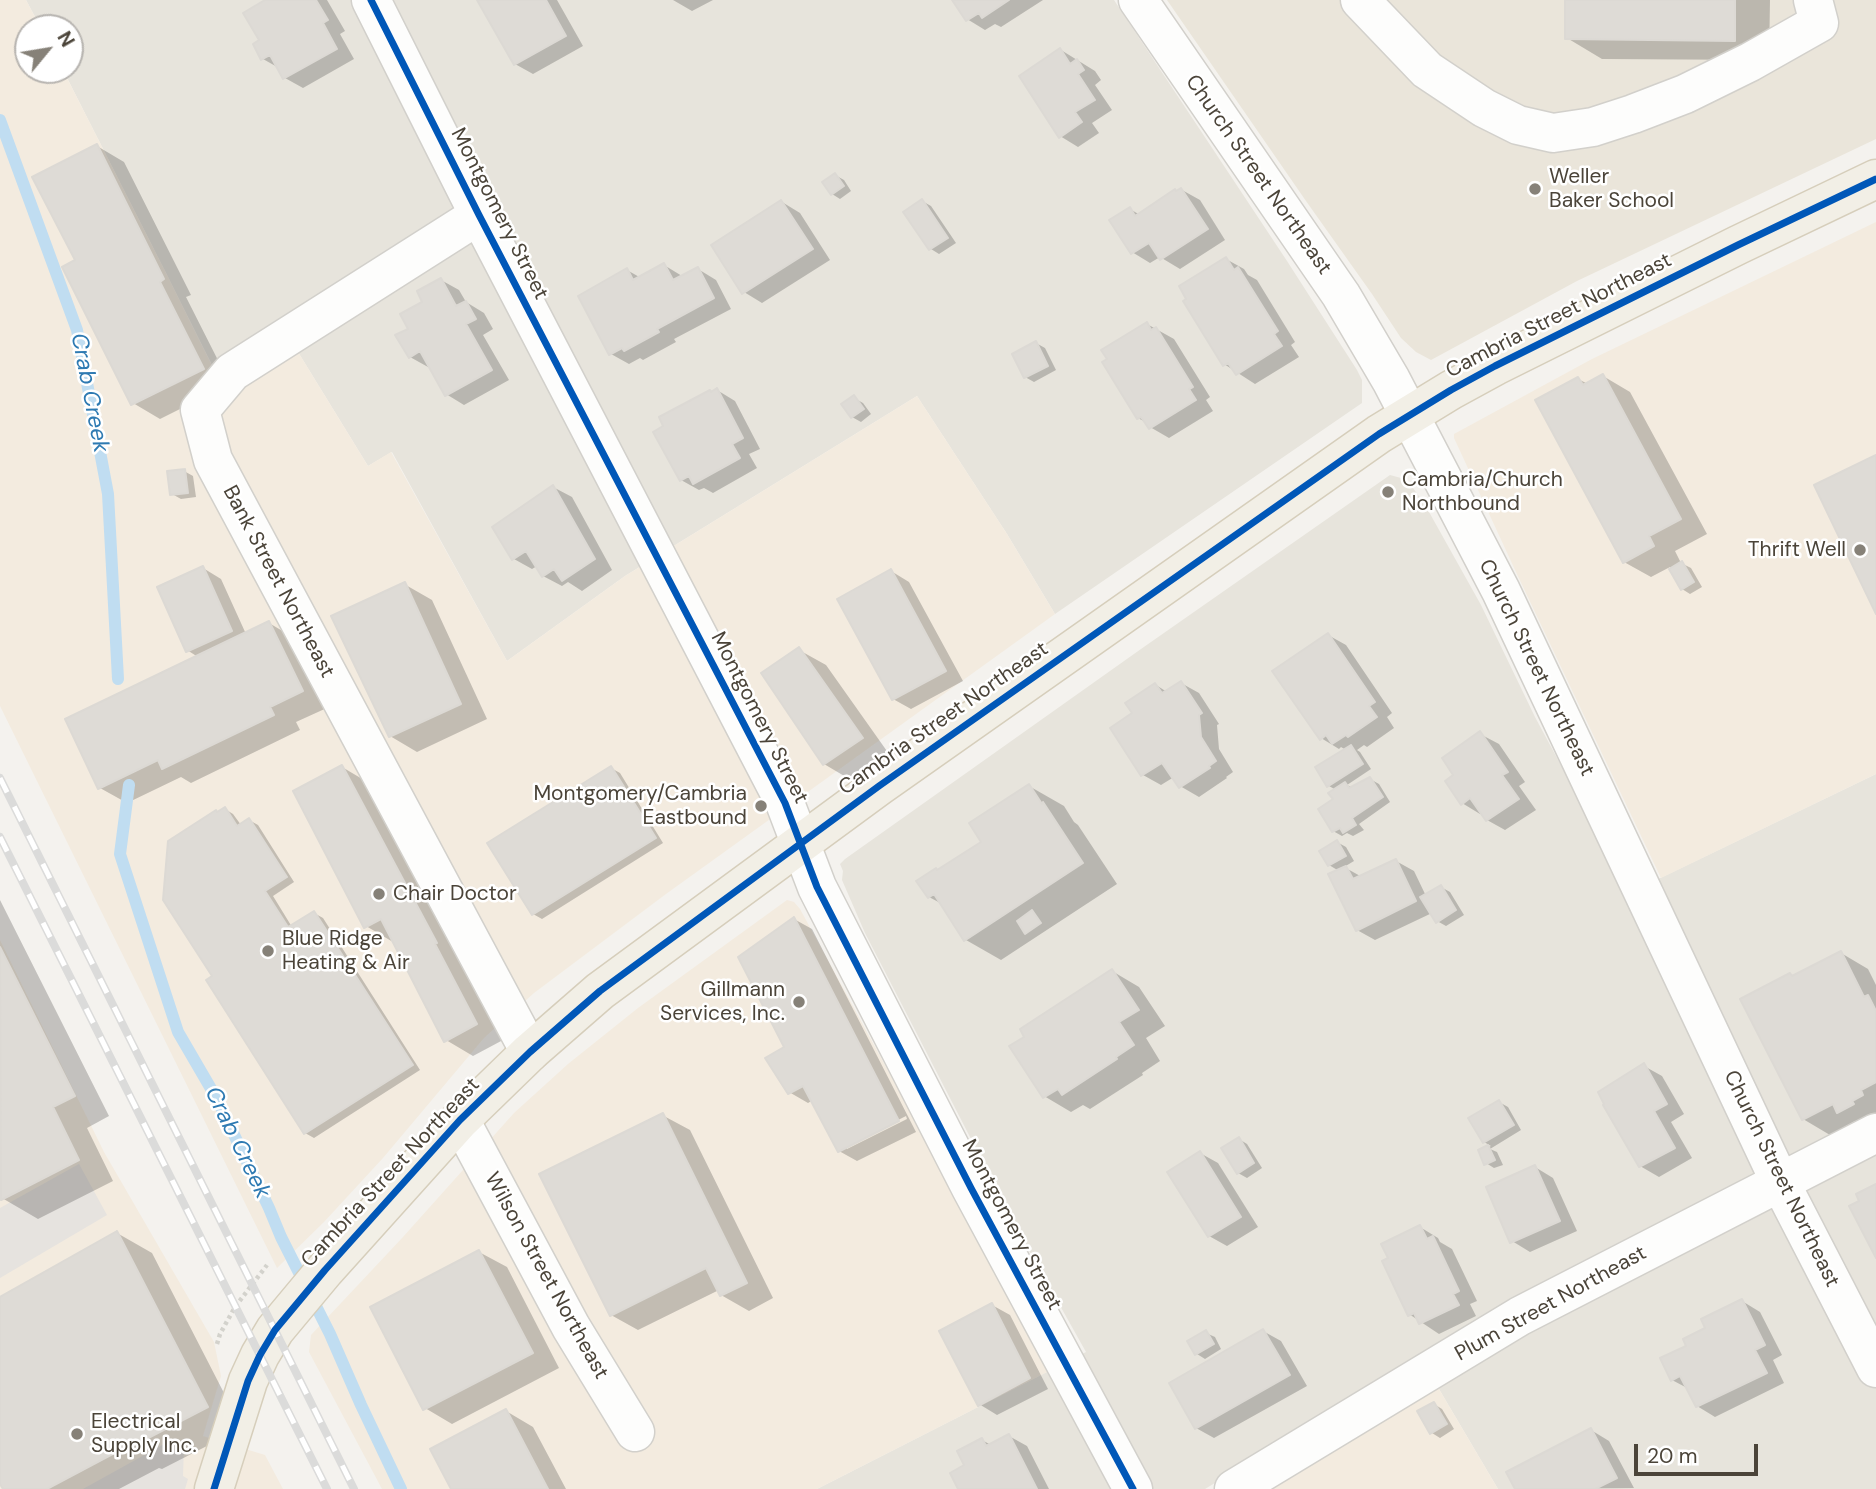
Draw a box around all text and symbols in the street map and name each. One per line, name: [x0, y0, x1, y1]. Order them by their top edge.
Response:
north arrow: [14, 14, 84, 84]
text: N: [52, 27, 80, 51]
street label: Church Street Northeast: [1179, 70, 1337, 280]
street label: Montgomery Street: [445, 124, 553, 304]
place label: Weller Baker School: [1549, 164, 1674, 214]
marker: Weller Baker School: [1527, 181, 1543, 197]
street label: Cambria Street Northeast: [1442, 248, 1676, 384]
water label: Crab Creek: [64, 331, 114, 455]
place label: Cambria/Church Northbound: [1402, 467, 1563, 517]
street label: Bank Street Northeast: [217, 482, 339, 682]
marker: Cambria/Church Northbound: [1380, 484, 1396, 500]
place label: Thrift Well: [1748, 537, 1846, 563]
marker: Thrift Well: [1852, 542, 1868, 558]
street label: Church Street Northeast: [1473, 556, 1599, 780]
street label: Montgomery Street: [705, 628, 813, 808]
street label: Cambria Street Northeast: [834, 637, 1054, 801]
place label: Montgomery/Cambria Eastbound: [533, 781, 747, 831]
marker: Montgomery/Cambria Eastbound: [753, 798, 769, 814]
place label: Chair Doctor: [393, 881, 517, 907]
marker: Chair Doctor: [371, 886, 387, 902]
place label: Blue Ridge Heating & Air: [282, 926, 410, 976]
marker: Blue Ridge Heating & Air: [260, 943, 276, 959]
place label: Gillmann Services, Inc.: [660, 977, 785, 1027]
marker: Gillmann Services, Inc.: [791, 994, 807, 1010]
street label: Church Street Northeast: [1718, 1067, 1844, 1291]
street label: Cambria Street Northeast: [297, 1073, 485, 1273]
water label: Crab Creek: [198, 1082, 276, 1204]
street label: Montgomery Street: [955, 1135, 1067, 1315]
street label: Wilson Street Northeast: [479, 1168, 613, 1384]
street label: Plum Street Northeast: [1451, 1241, 1651, 1367]
place label: Electrical Supply Inc.: [91, 1409, 197, 1459]
marker: Electrical Supply Inc.: [69, 1426, 85, 1442]
scale bar: [1638, 1430, 1762, 1474]
text: 20 m: [1647, 1442, 1698, 1470]

